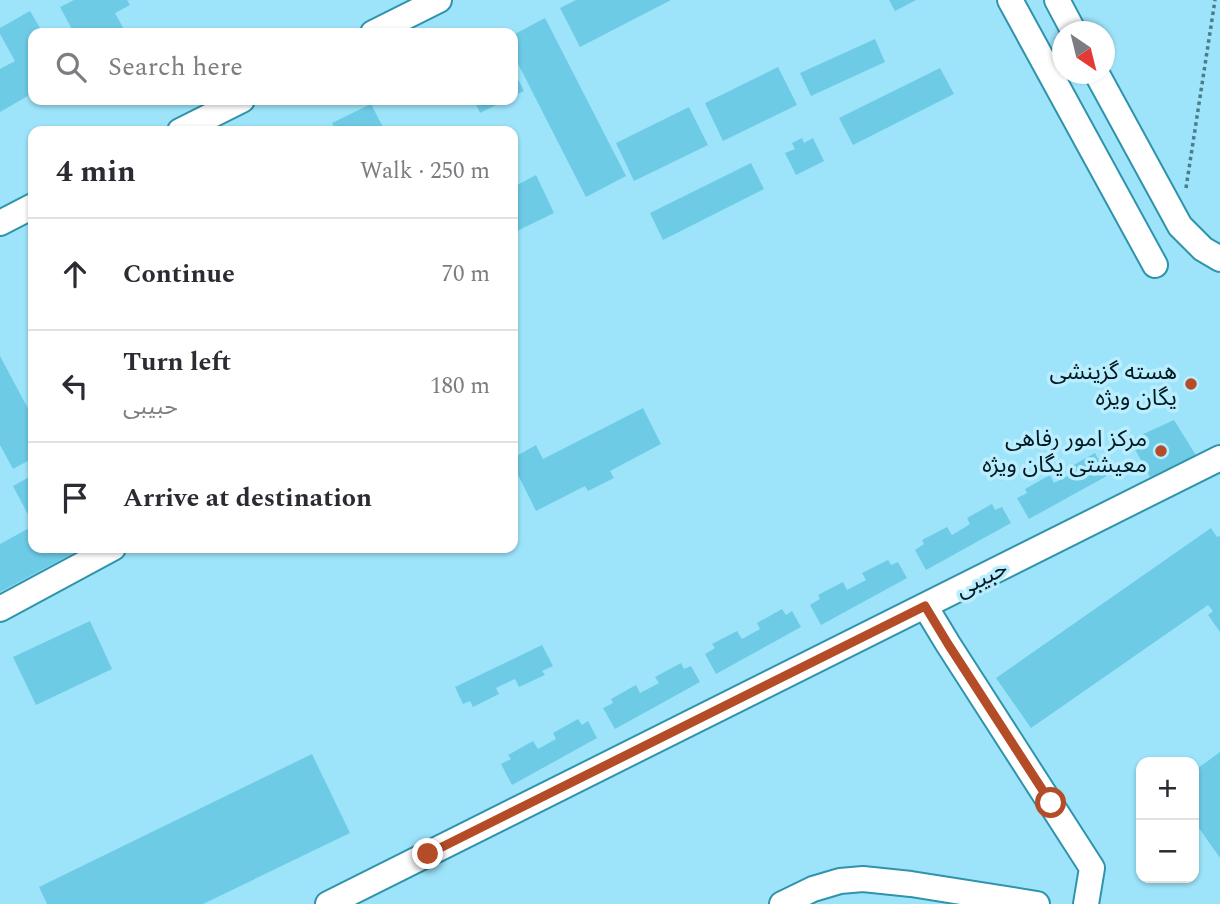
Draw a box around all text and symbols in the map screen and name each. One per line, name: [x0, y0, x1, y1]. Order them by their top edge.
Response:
north arrow: [1052, 21, 1115, 84]
search box: [28, 28, 518, 105]
text: Search here: [108, 47, 243, 87]
icon: search: [52, 48, 90, 86]
text: 4 min: [56, 149, 136, 195]
text: Walk · 250 m: [360, 154, 490, 189]
text: Continue: [123, 254, 235, 294]
icon: ahead: [56, 255, 94, 293]
text: 70 m: [441, 257, 490, 292]
text: Turn left: [123, 342, 231, 382]
place label: هسته گزینشی یگان ویژه: [1050, 355, 1177, 416]
icon: left: [56, 367, 94, 405]
text: 180 m: [430, 369, 490, 404]
marker: هسته گزینشی یگان ویژه: [1183, 376, 1199, 392]
text: حبیبی: [123, 390, 178, 425]
place label: مرکز امور رفاهی معیشتی یگان ویژه: [982, 422, 1147, 483]
marker: مرکز امور رفاهی معیشتی یگان ویژه: [1153, 443, 1169, 459]
text: Arrive at destination: [123, 478, 372, 518]
icon: arrive: [56, 479, 94, 517]
street label: حبیبی: [949, 551, 1014, 607]
map controls: [1136, 757, 1199, 883]
button: +: [1136, 757, 1199, 820]
route start: [1035, 787, 1066, 818]
button: −: [1136, 820, 1199, 883]
route end: [412, 838, 443, 869]

